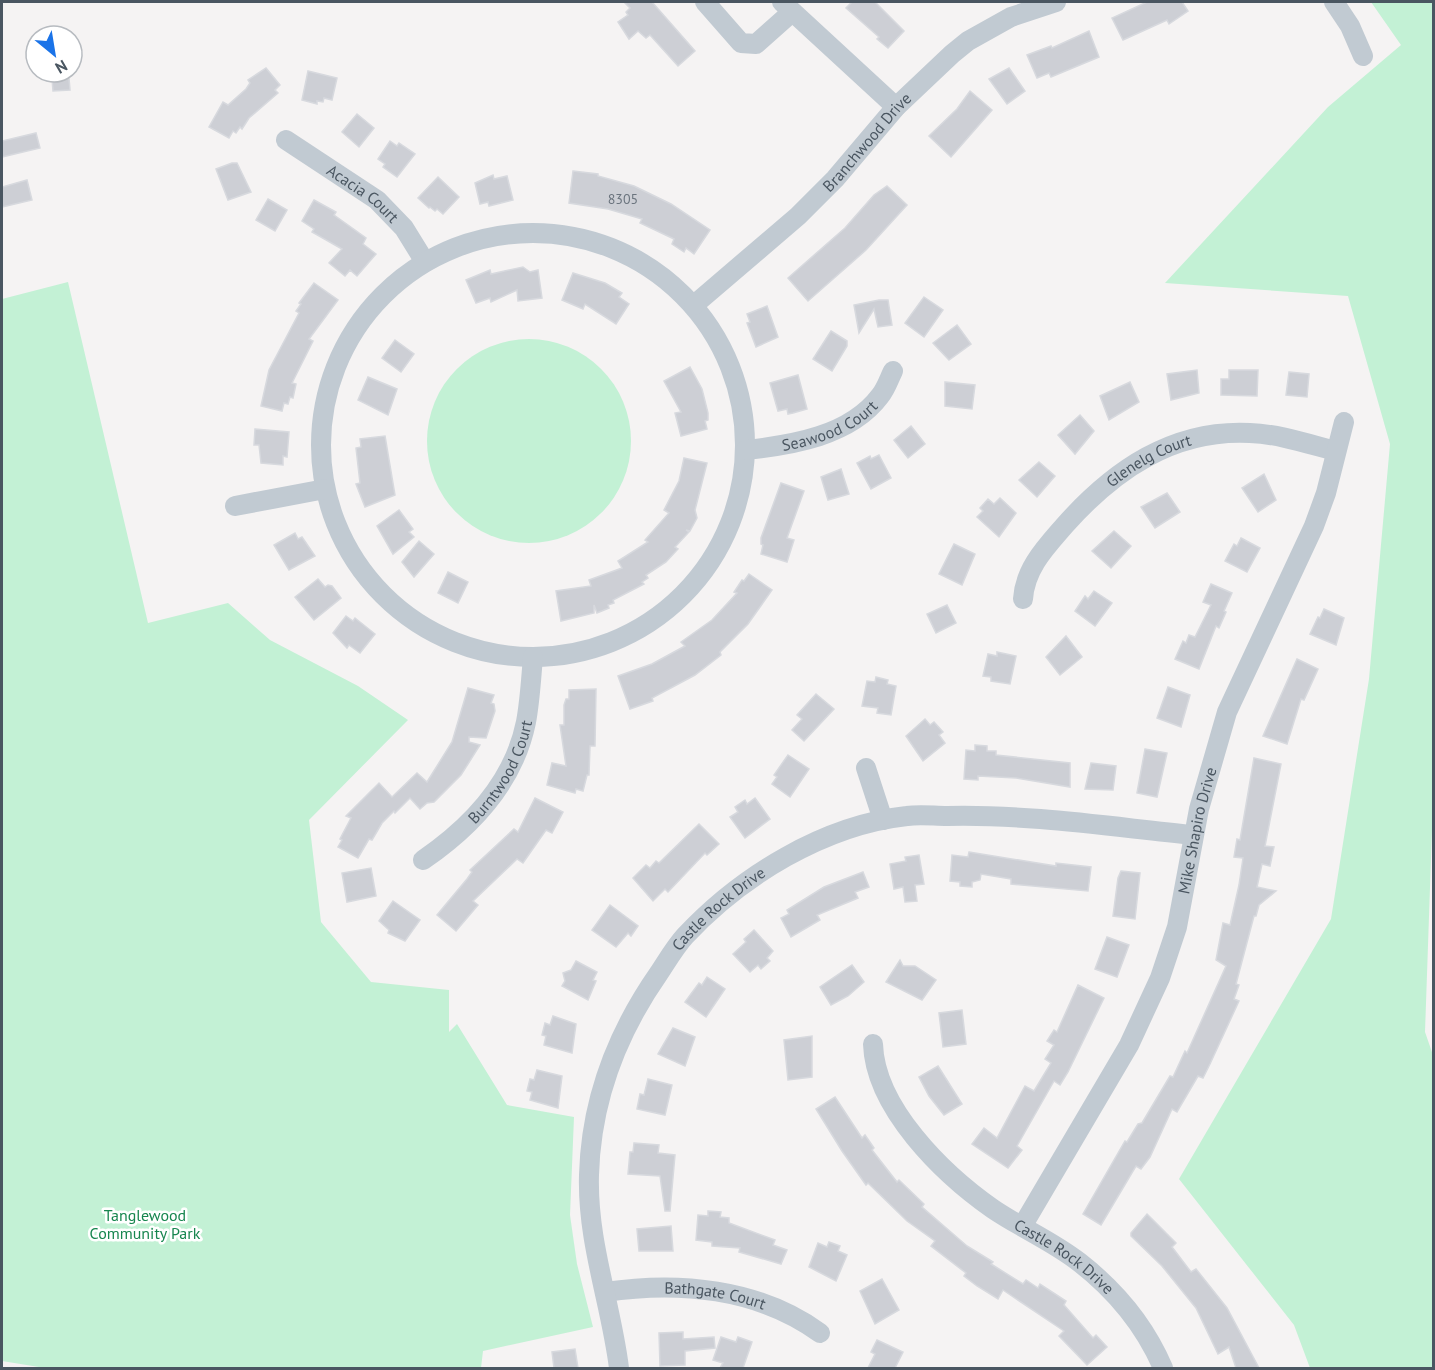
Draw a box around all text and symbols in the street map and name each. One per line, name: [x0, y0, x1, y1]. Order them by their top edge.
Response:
north arrow: [24, 24, 84, 84]
text: N: [52, 56, 71, 78]
street label: Branchwood Drive: [818, 88, 915, 196]
street label: Acacia Court: [323, 160, 404, 227]
house number: 8305: [608, 190, 638, 208]
street label: Seawood Court: [780, 396, 882, 455]
street label: Glenelg Court: [1102, 429, 1194, 491]
street label: Burntwood Court: [463, 718, 536, 828]
street label: Mike Shapiro Drive: [1173, 765, 1221, 895]
street label: Castle Rock Drive: [667, 862, 769, 954]
park label: Tanglewood Community Park: [90, 1205, 201, 1243]
street label: Castle Rock Drive: [1011, 1214, 1119, 1298]
street label: Bathgate Court: [664, 1277, 769, 1314]

